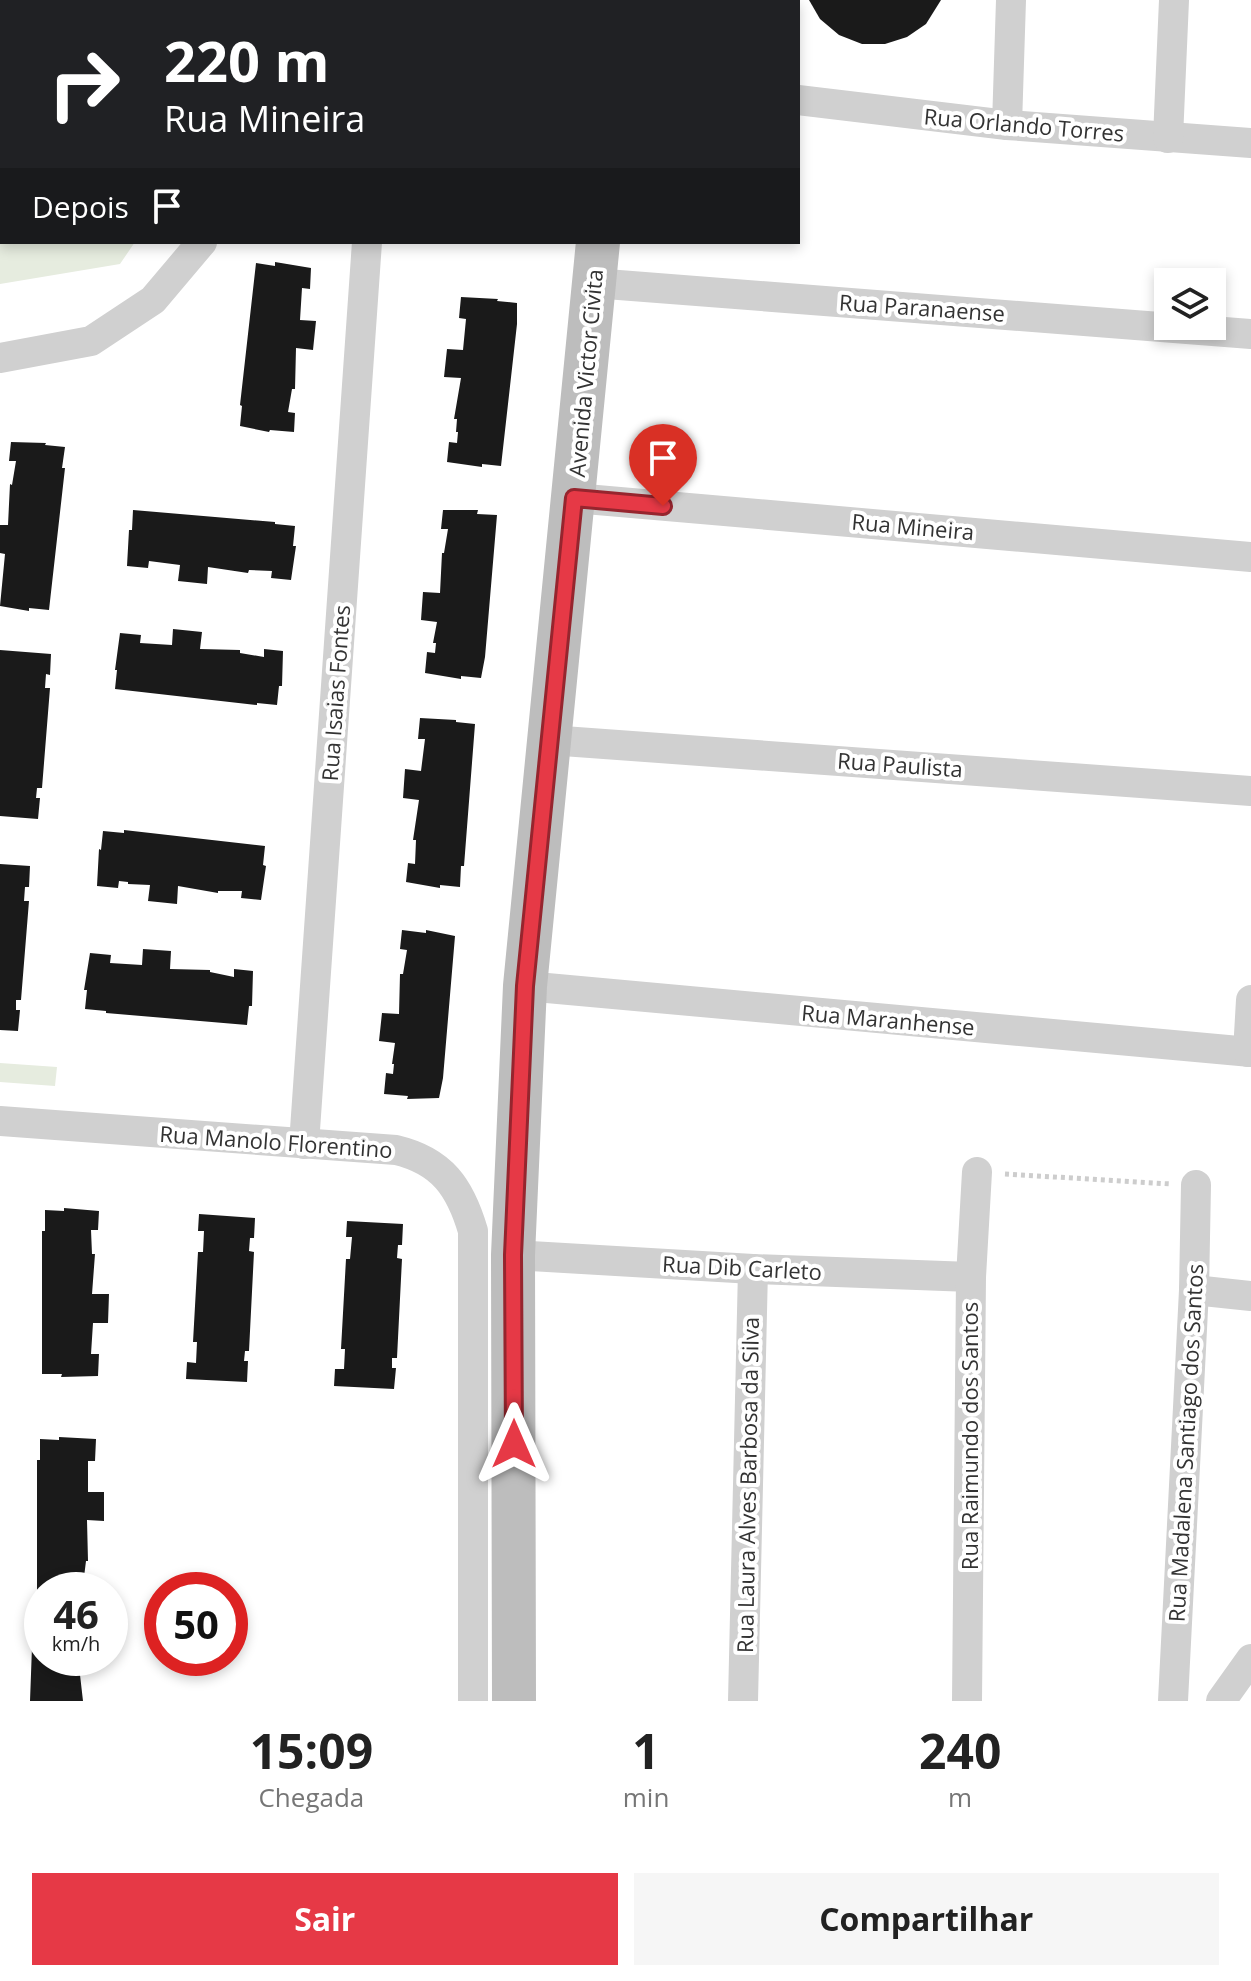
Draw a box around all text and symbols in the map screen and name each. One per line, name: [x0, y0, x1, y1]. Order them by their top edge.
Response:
text: 220 m: [164, 22, 330, 98]
icon: right: [32, 32, 136, 136]
text: Rua Mineira: [164, 94, 365, 143]
street label: Rua Orlando Torres: [923, 100, 1125, 148]
icon: arrive: [145, 184, 189, 228]
text: Depois: [32, 186, 129, 227]
street label: Avenida Victor Civita: [561, 268, 609, 478]
map controls: [1154, 268, 1226, 340]
button: layers: [1154, 268, 1226, 340]
street label: Rua Paranaense: [838, 286, 1006, 328]
pin: [629, 424, 697, 506]
icon: arrive: [641, 436, 685, 480]
street label: Rua Mineira: [851, 506, 976, 546]
street label: Rua Isaias Fontes: [314, 604, 356, 782]
street label: Rua Paulista: [836, 745, 964, 783]
street label: Rua Maranhense: [800, 996, 976, 1042]
street label: Rua Manolo Florentino: [159, 1118, 394, 1164]
street label: Rua Dib Carleto: [661, 1248, 823, 1286]
street label: Rua Madalena Santiago dos Santos: [1161, 1263, 1209, 1623]
street label: Rua Raimundo dos Santos: [954, 1302, 984, 1570]
street label: Rua Laura Alves Barbosa da Silva: [729, 1317, 765, 1653]
position arrow: [472, 1402, 556, 1486]
speed limit sign: 50: [144, 1572, 248, 1676]
text: 46: [53, 1586, 99, 1641]
text: km/h: [52, 1630, 100, 1657]
text: 15:09: [250, 1718, 373, 1783]
text: 1: [632, 1718, 660, 1783]
text: 240: [919, 1718, 1001, 1783]
text: Chegada: [258, 1779, 364, 1815]
text: min: [623, 1779, 669, 1815]
text: m: [948, 1779, 972, 1815]
button: Sair: [32, 1873, 618, 1965]
button: Compartilhar: [634, 1873, 1219, 1965]

